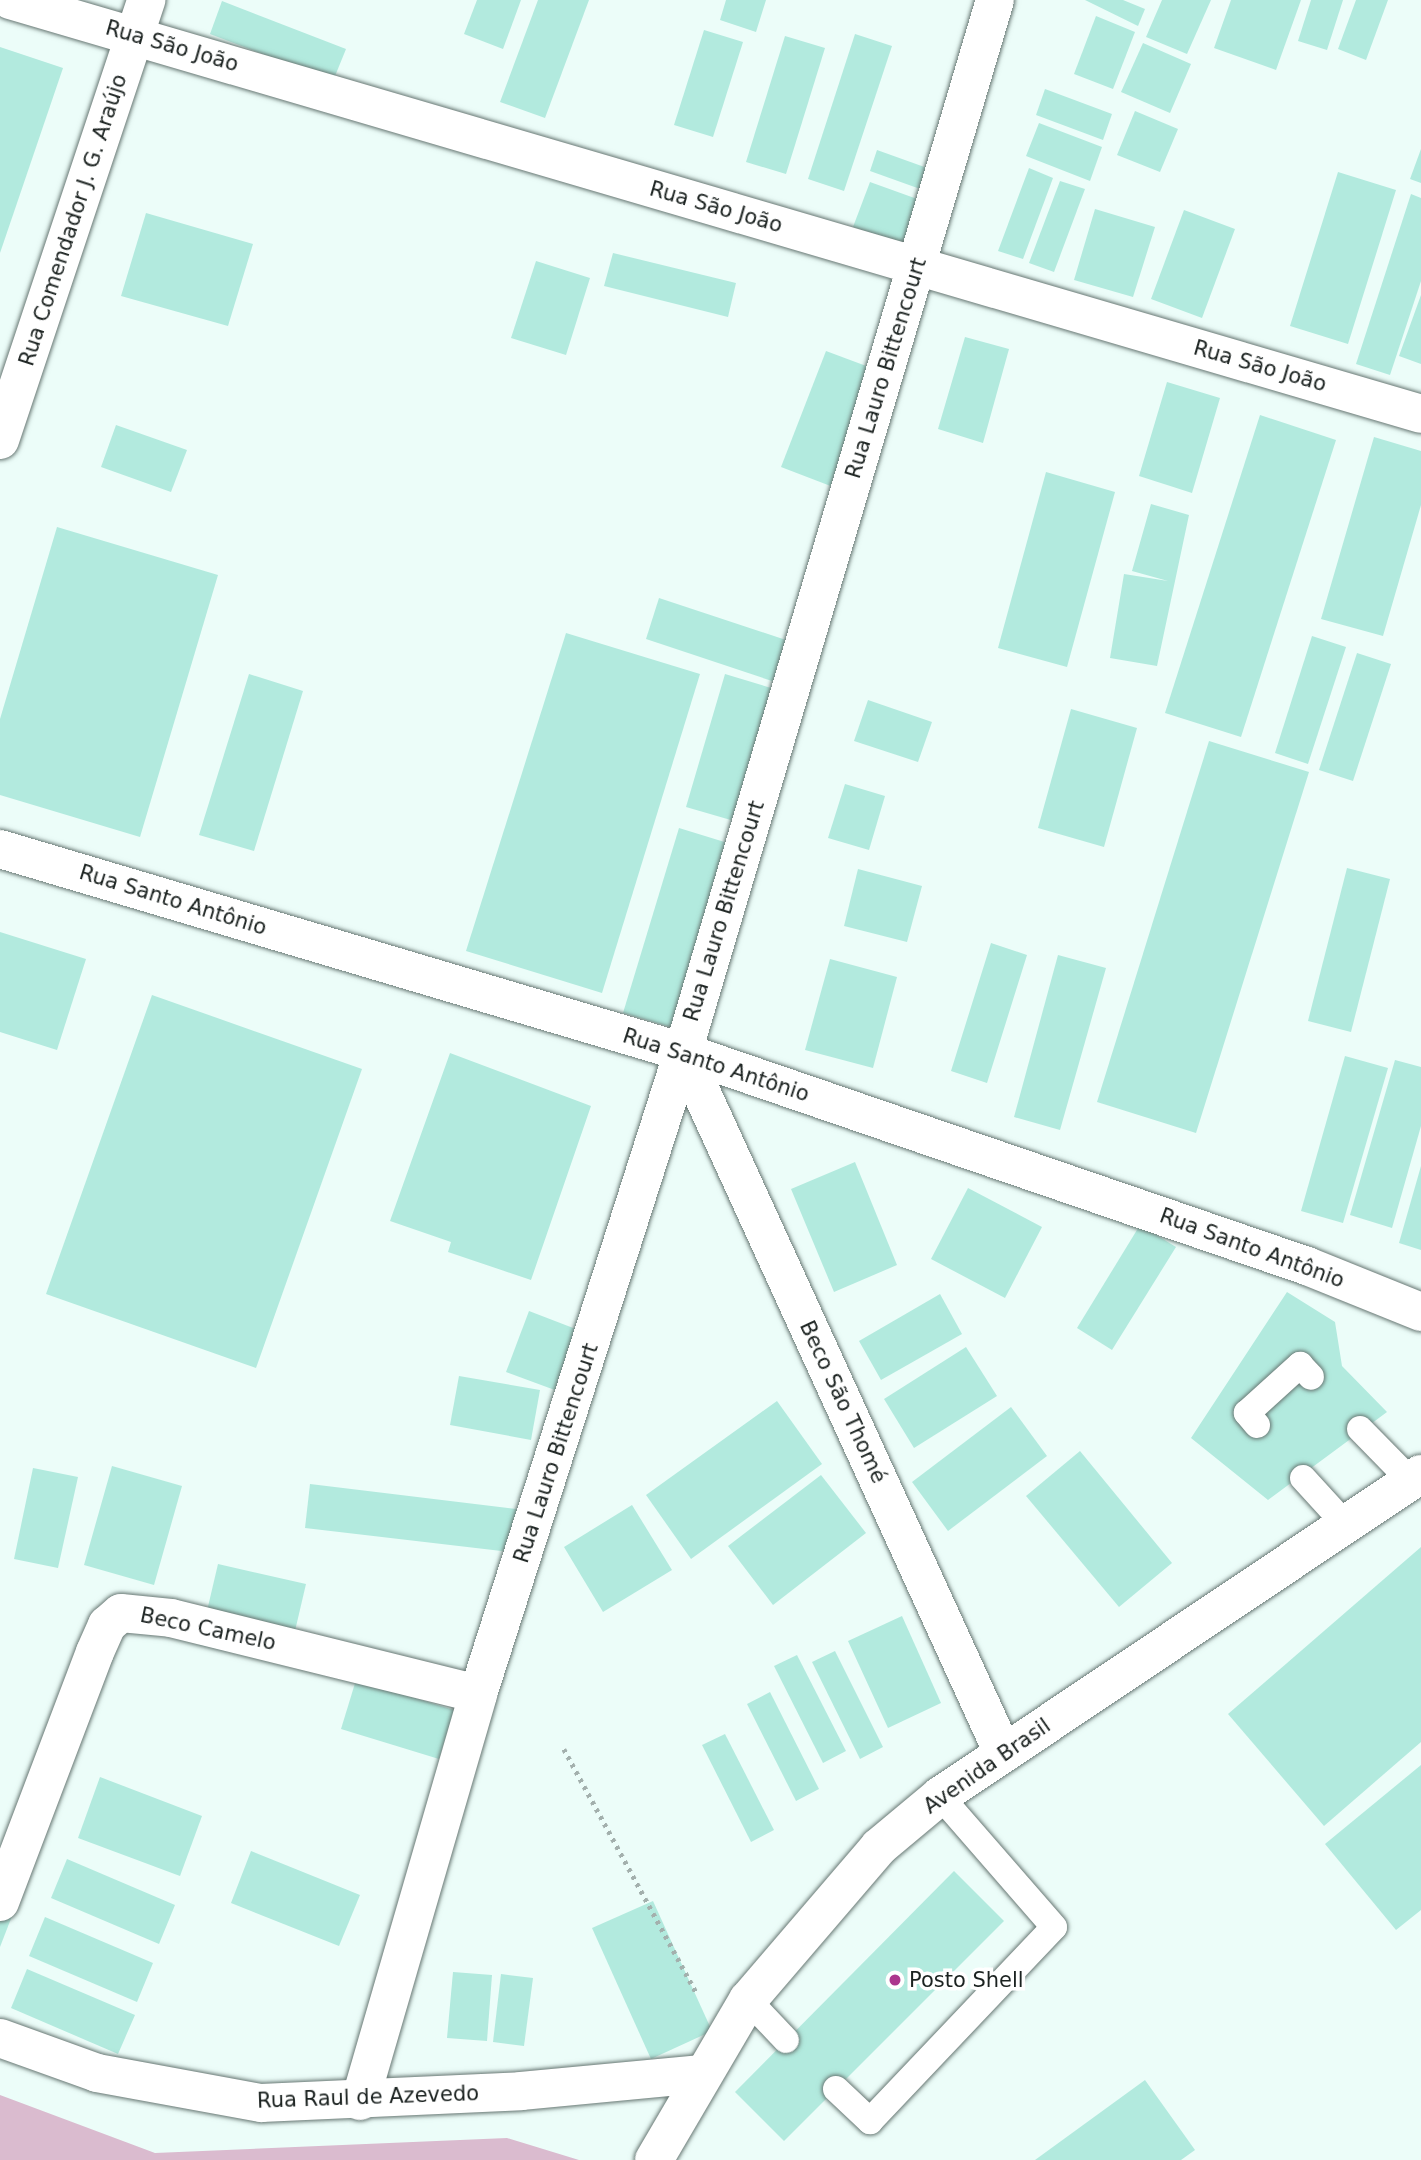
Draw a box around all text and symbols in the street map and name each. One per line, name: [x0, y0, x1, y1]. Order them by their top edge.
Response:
street label: Rua São João: [103, 15, 241, 77]
street label: Rua Comendador J. G. Araújo: [14, 71, 132, 369]
street label: Rua São João: [647, 176, 785, 238]
street label: Rua Lauro Bittencourt: [840, 255, 932, 481]
street label: Rua São João: [1191, 335, 1329, 397]
street label: Rua Lauro Bittencourt: [678, 798, 770, 1024]
street label: Rua Santo Antônio: [76, 860, 270, 940]
street label: Rua Santo Antônio: [620, 1023, 812, 1107]
street label: Rua Santo Antônio: [1156, 1203, 1348, 1293]
street label: Beco São Thomé: [794, 1317, 892, 1487]
street label: Rua Lauro Bittencourt: [509, 1340, 603, 1566]
street label: Beco Camelo: [138, 1602, 278, 1656]
street label: Avenida Brasil: [919, 1713, 1055, 1819]
place label: Posto Shell: [909, 1967, 1024, 1993]
marker: Posto Shell: [887, 1972, 903, 1988]
street label: Rua Raul de Azevedo: [257, 2081, 479, 2113]

